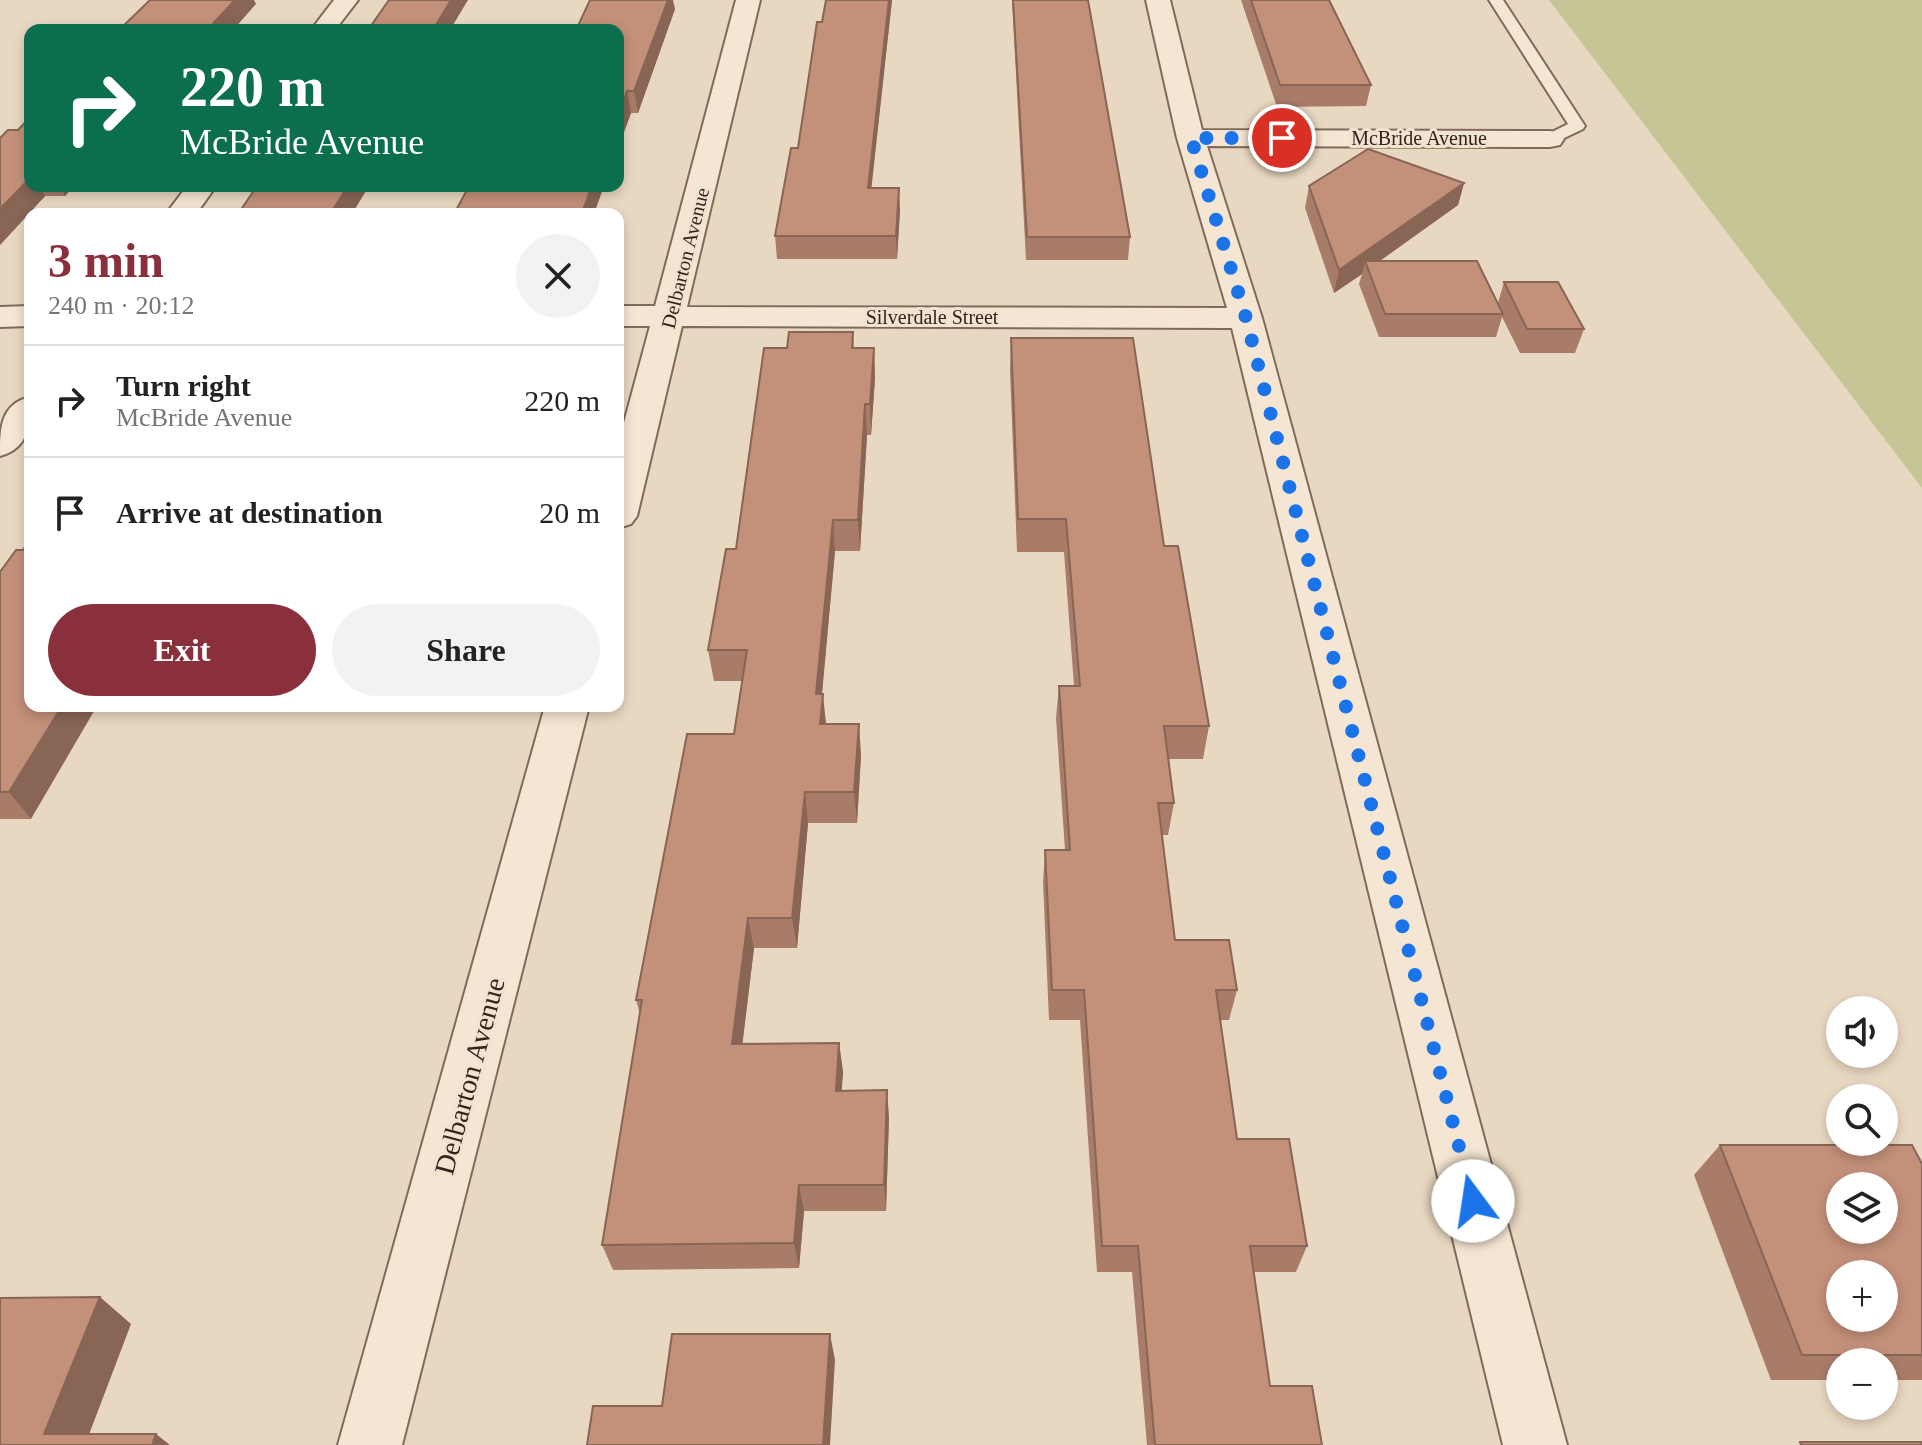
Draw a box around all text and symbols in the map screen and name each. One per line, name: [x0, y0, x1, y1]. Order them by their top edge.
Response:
icon: right: [48, 56, 152, 160]
text: 220 m: [180, 56, 325, 118]
pin: [1248, 104, 1316, 172]
icon: arrive: [1260, 116, 1304, 160]
text: McBride Avenue: [180, 122, 424, 162]
street label: McBride Avenue: [1351, 127, 1487, 149]
street label: Delbarton Avenue: [657, 185, 713, 331]
text: 3 min: [48, 234, 164, 287]
button: close: [516, 234, 600, 318]
text: 240 m · 20:12: [48, 291, 195, 320]
street label: Silverdale Street: [866, 306, 999, 328]
text: Turn right: [116, 369, 251, 402]
icon: right: [48, 379, 92, 423]
text: 220 m: [524, 384, 600, 417]
text: McBride Avenue: [116, 403, 292, 432]
icon: arrive: [48, 491, 92, 535]
text: Arrive at destination: [116, 496, 383, 529]
text: 20 m: [539, 496, 600, 529]
button: Exit: [48, 604, 316, 696]
button: Share: [332, 604, 600, 696]
street label: Delbarton Avenue: [428, 974, 511, 1178]
map controls: [1826, 996, 1898, 1420]
button: sound: [1826, 996, 1898, 1068]
button: search: [1826, 1084, 1898, 1156]
position arrow: [1431, 1159, 1515, 1243]
button: layers: [1826, 1172, 1898, 1244]
button: +: [1826, 1260, 1898, 1332]
button: −: [1826, 1348, 1898, 1420]

